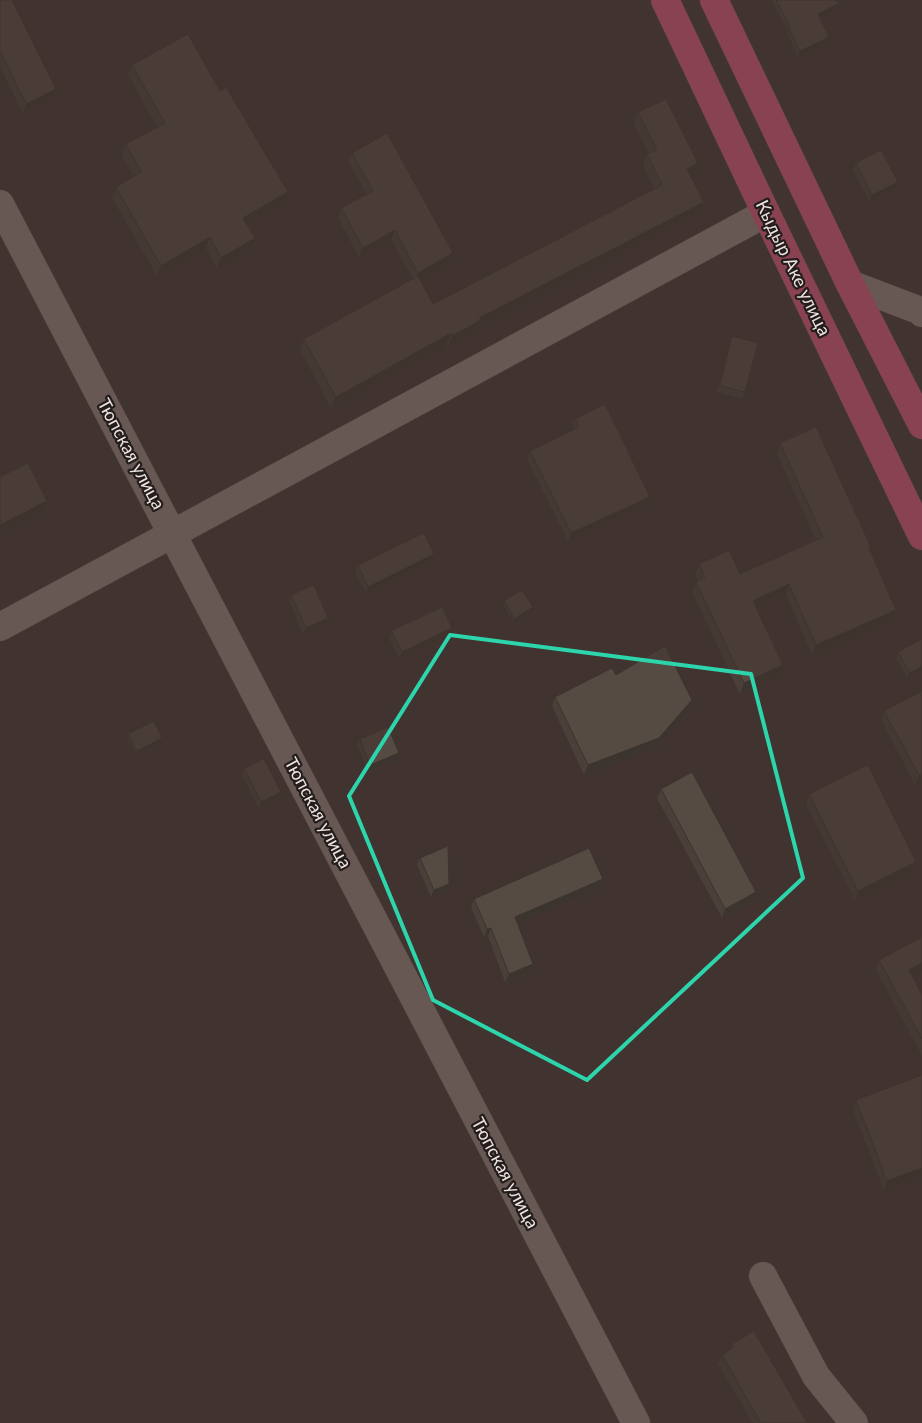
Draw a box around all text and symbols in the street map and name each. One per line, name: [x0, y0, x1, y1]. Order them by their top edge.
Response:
street label: Кыдыр Аке улица: [752, 196, 836, 339]
street label: Тюпская улица: [93, 394, 170, 513]
street label: Тюпская улица: [280, 753, 357, 872]
street label: Тюпская улица: [467, 1113, 544, 1232]

